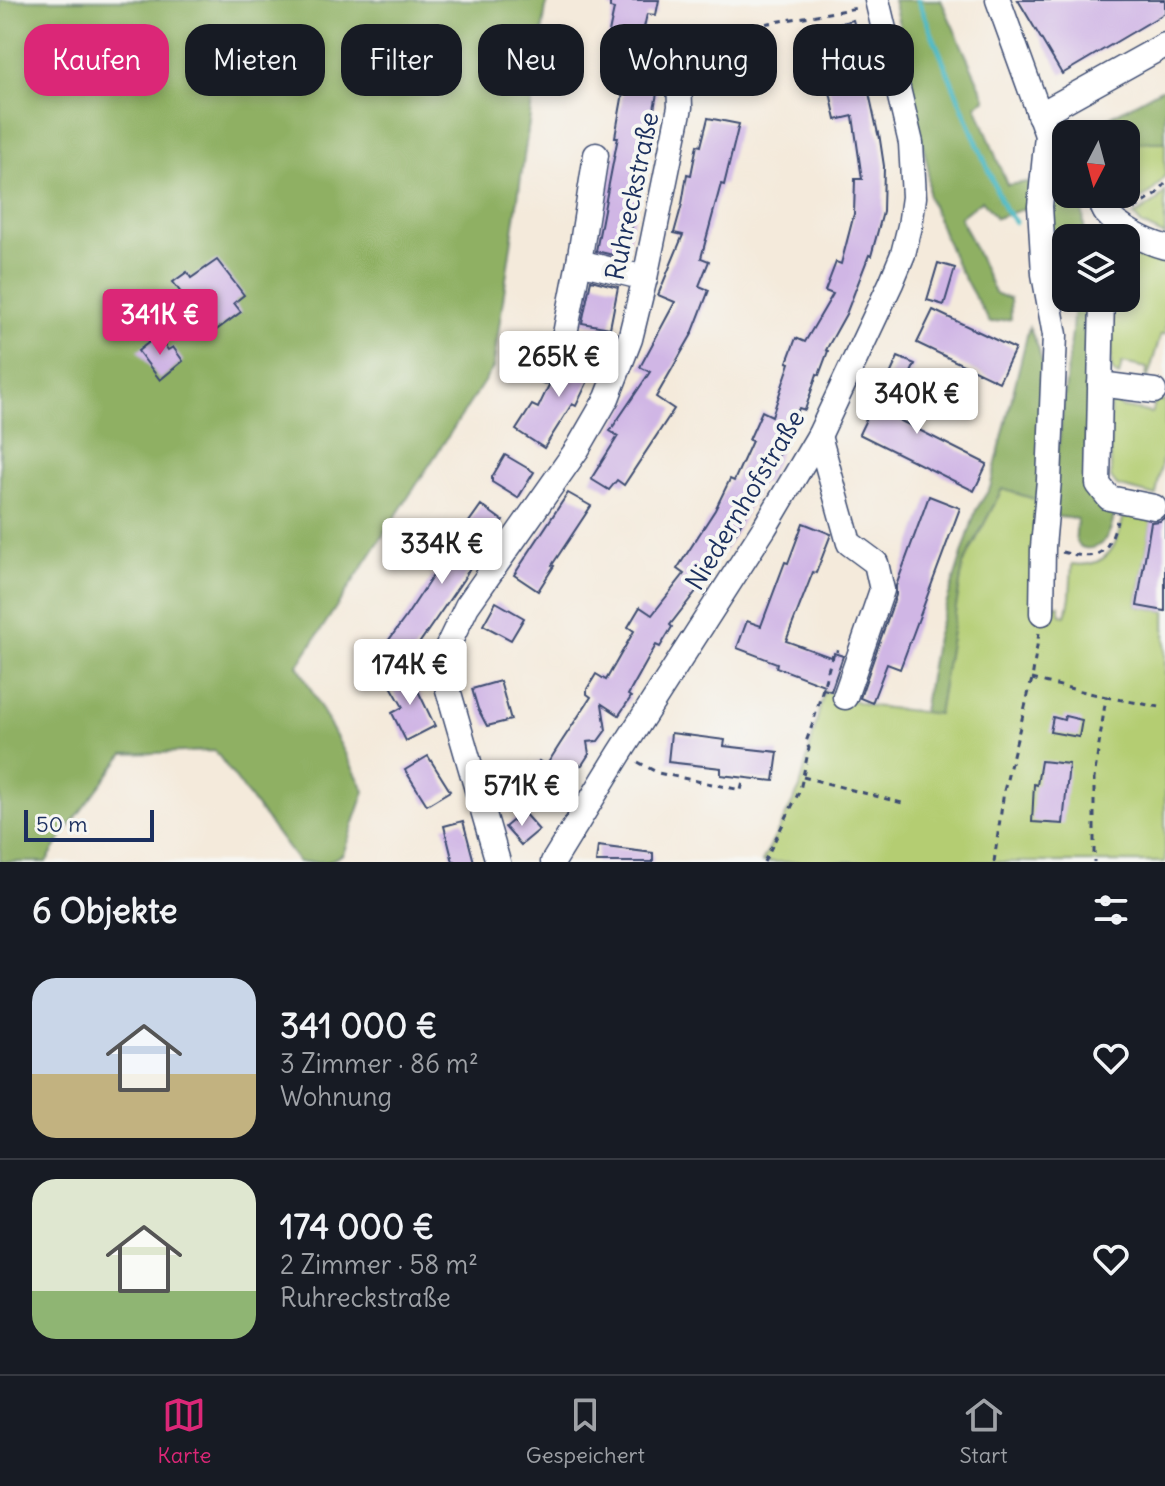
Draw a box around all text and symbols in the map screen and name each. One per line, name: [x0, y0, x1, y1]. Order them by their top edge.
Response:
chip: Kaufen: [24, 24, 169, 96]
chip: Mieten: [185, 24, 325, 96]
chip: Filter: [341, 24, 462, 96]
chip: Neu: [478, 24, 584, 96]
chip: Wohnung: [600, 24, 777, 96]
chip: Haus: [793, 24, 914, 96]
street label: Ruhreckstraße: [598, 109, 665, 283]
north arrow: [1052, 120, 1140, 208]
map controls: [1052, 120, 1140, 312]
button: layers: [1052, 224, 1140, 312]
pin: 341K €: [95, 289, 225, 357]
text: 341K €: [121, 298, 199, 331]
pin: 265K €: [494, 331, 624, 399]
text: 265K €: [517, 340, 601, 373]
pin: 340K €: [852, 368, 982, 436]
text: 340K €: [874, 377, 960, 410]
street label: Niedernhofstraße: [678, 404, 811, 596]
pin: 334K €: [377, 518, 507, 586]
text: 334K €: [400, 527, 484, 560]
pin: 174K €: [345, 639, 475, 707]
text: 174K €: [372, 648, 448, 681]
pin: 571K €: [457, 760, 587, 828]
text: 571K €: [484, 769, 561, 802]
scale bar: [24, 806, 154, 842]
text: 50 m: [36, 810, 88, 838]
icon: filters: [1089, 888, 1133, 932]
text: 6 Objekte: [32, 889, 177, 932]
text: 341 000 €: [280, 1004, 437, 1047]
icon: home: [96, 1010, 192, 1106]
icon: heart: [1089, 1036, 1133, 1080]
text: 3 Zimmer · 86 m²: [280, 1047, 479, 1080]
text: Wohnung: [280, 1080, 392, 1113]
text: 174 000 €: [280, 1205, 434, 1248]
icon: home: [96, 1211, 192, 1307]
icon: heart: [1089, 1237, 1133, 1281]
text: 2 Zimmer · 58 m²: [280, 1248, 478, 1281]
text: Ruhreckstraße: [280, 1281, 451, 1314]
tab: Karte: [157, 1393, 211, 1469]
tab: Gespeichert: [526, 1393, 645, 1469]
tab: Start: [959, 1393, 1008, 1469]

